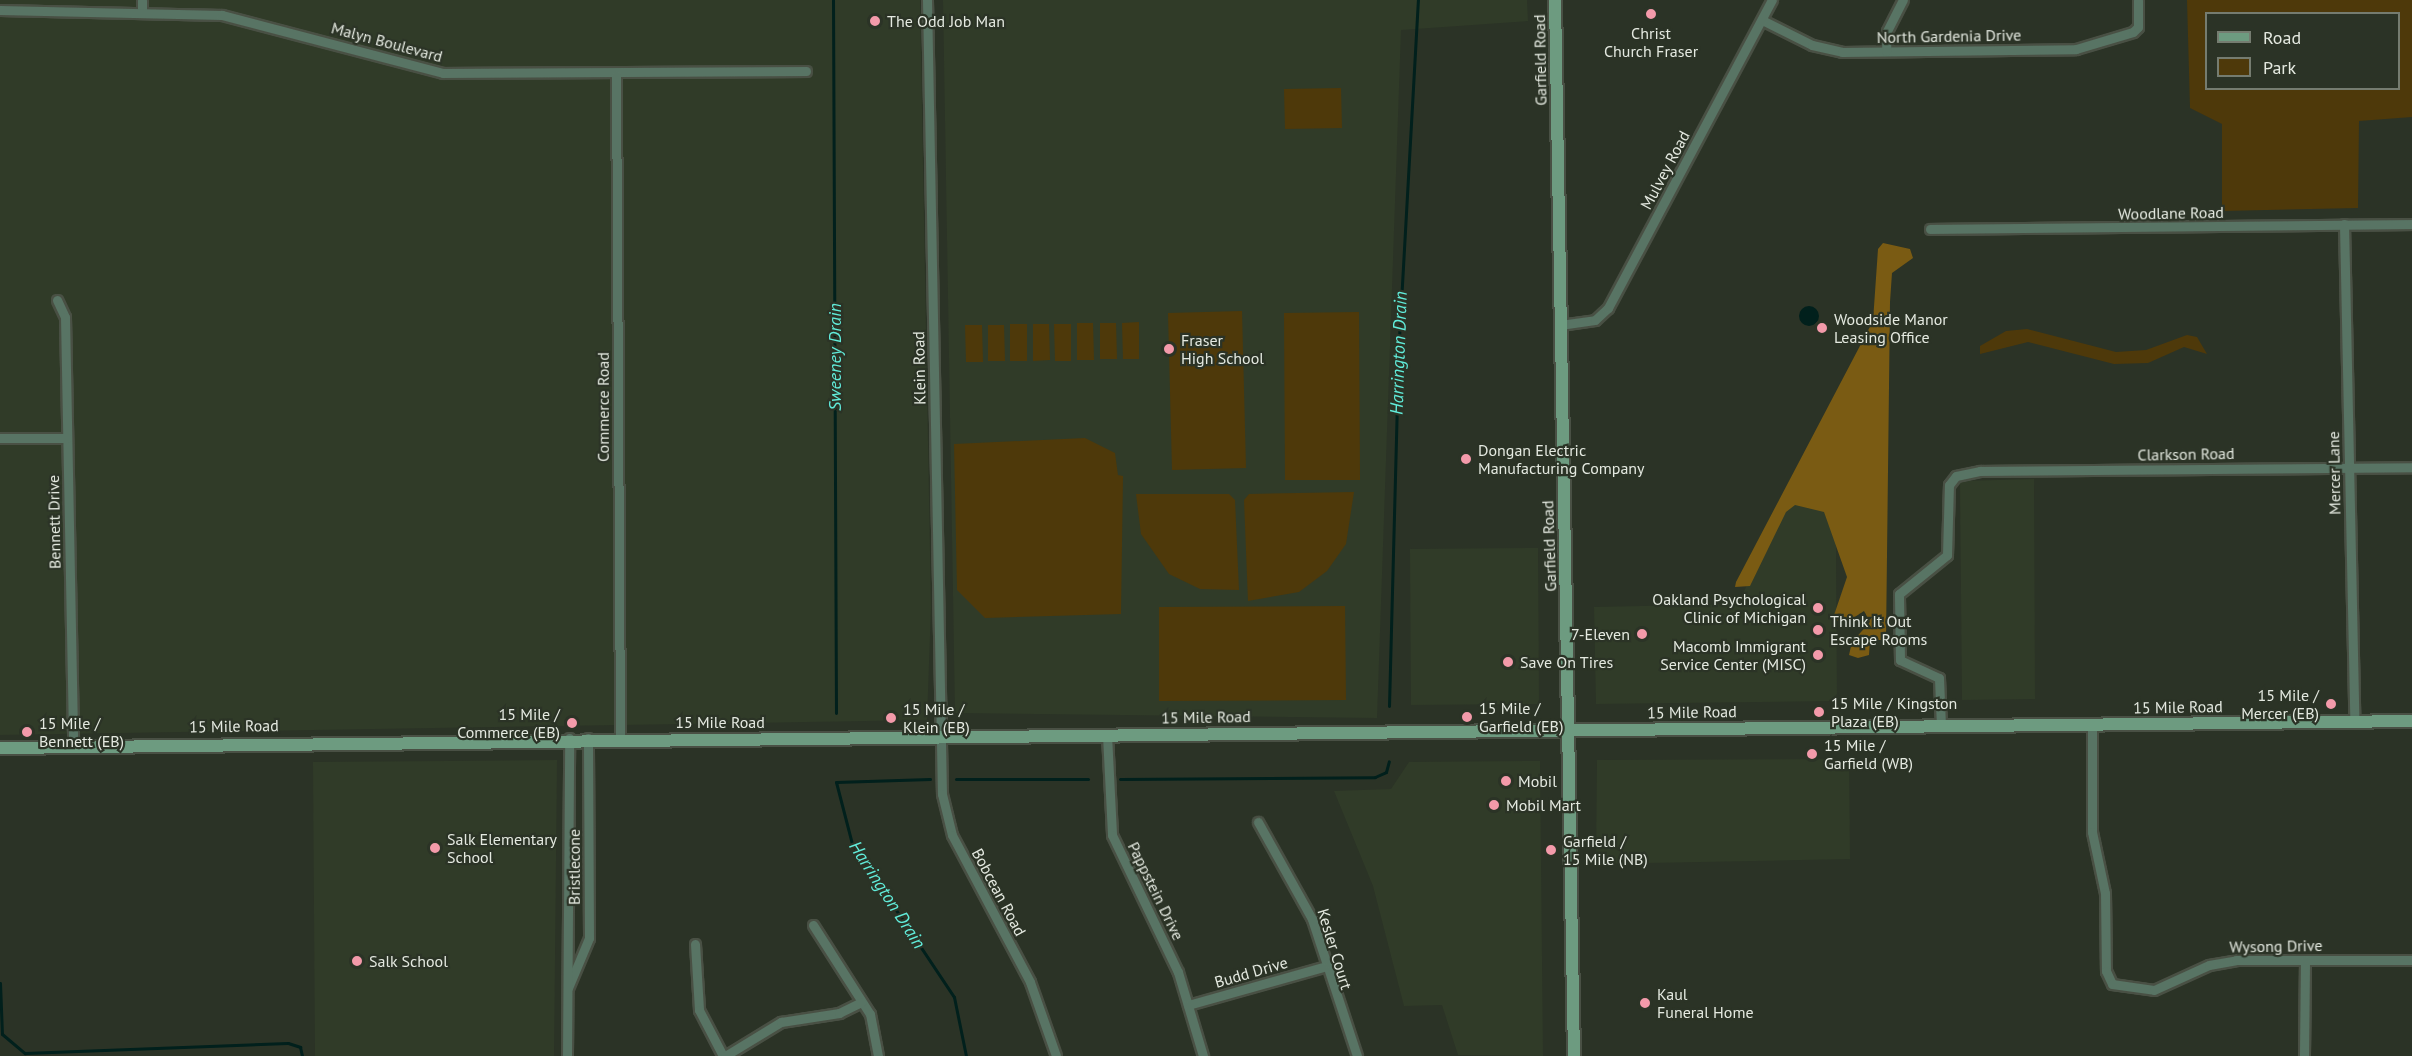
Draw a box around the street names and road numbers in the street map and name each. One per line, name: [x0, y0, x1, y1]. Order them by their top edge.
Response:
street label: Garfield Road: [1530, 14, 1550, 106]
street label: Malyn Boulevard: [329, 18, 445, 66]
street label: North Gardenia Drive: [1876, 25, 2022, 47]
street label: Mulvey Road: [1636, 127, 1694, 213]
street label: Woodlane Road: [2118, 202, 2224, 224]
street label: Klein Road: [909, 331, 929, 405]
street label: Commerce Road: [593, 352, 613, 462]
street label: Mercer Lane: [2324, 431, 2344, 515]
street label: Clarkson Road: [2137, 444, 2235, 464]
street label: Bennett Drive: [44, 475, 64, 569]
street label: Garfield Road: [1538, 500, 1560, 592]
street label: 15 Mile Road: [2133, 697, 2223, 717]
street label: 15 Mile Road: [1647, 702, 1737, 722]
street label: 15 Mile Road: [1161, 707, 1251, 727]
street label: 15 Mile Road: [675, 712, 765, 732]
street label: 15 Mile Road: [189, 716, 279, 736]
street label: Bristlecone: [564, 829, 584, 905]
street label: Pappstein Drive: [1124, 839, 1188, 943]
street label: Bobcean Road: [968, 845, 1030, 939]
street label: Kesler Court: [1314, 906, 1356, 992]
street label: Wysong Drive: [2229, 936, 2323, 956]
street label: Budd Drive: [1212, 952, 1290, 992]

